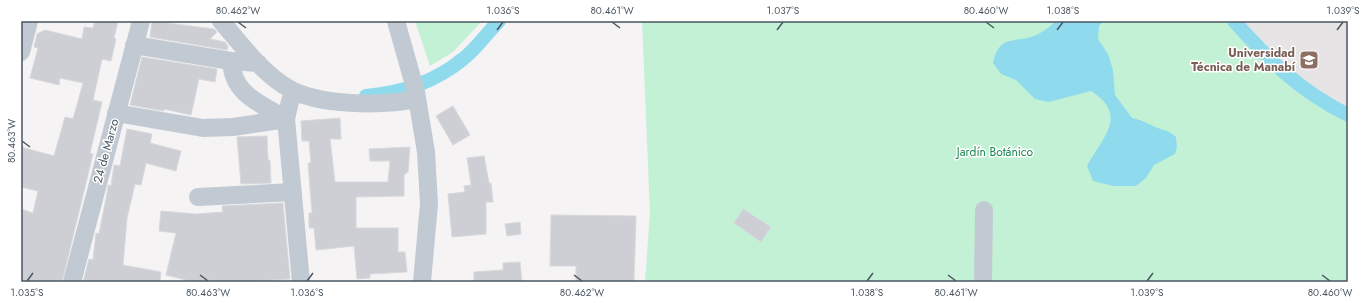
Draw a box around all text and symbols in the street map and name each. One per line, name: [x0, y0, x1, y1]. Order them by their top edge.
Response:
text: 80.462°W: [216, 3, 260, 18]
text: 1.036°S: [487, 3, 520, 18]
text: 80.461°W: [590, 3, 634, 18]
text: 1.037°S: [767, 3, 800, 18]
text: 80.460°W: [964, 3, 1008, 18]
text: 1.038°S: [1047, 3, 1080, 18]
text: 1.039°S: [1327, 3, 1360, 18]
place label: Universidad Técnica de Manabí: [1191, 44, 1296, 76]
school or university icon: Universidad Técnica de Manabí: [1298, 49, 1320, 71]
street label: 24 de Marzo: [89, 116, 123, 185]
text: 80.463°W: [4, 119, 19, 163]
park label: Jardín Botánico: [955, 143, 1034, 161]
text: 1.035°S: [11, 285, 44, 300]
text: 80.463°W: [186, 285, 230, 300]
text: 1.036°S: [291, 285, 324, 300]
text: 80.462°W: [560, 285, 604, 300]
text: 1.038°S: [851, 285, 884, 300]
text: 80.461°W: [934, 285, 978, 300]
text: 1.039°S: [1131, 285, 1164, 300]
text: 80.460°W: [1308, 285, 1352, 300]

